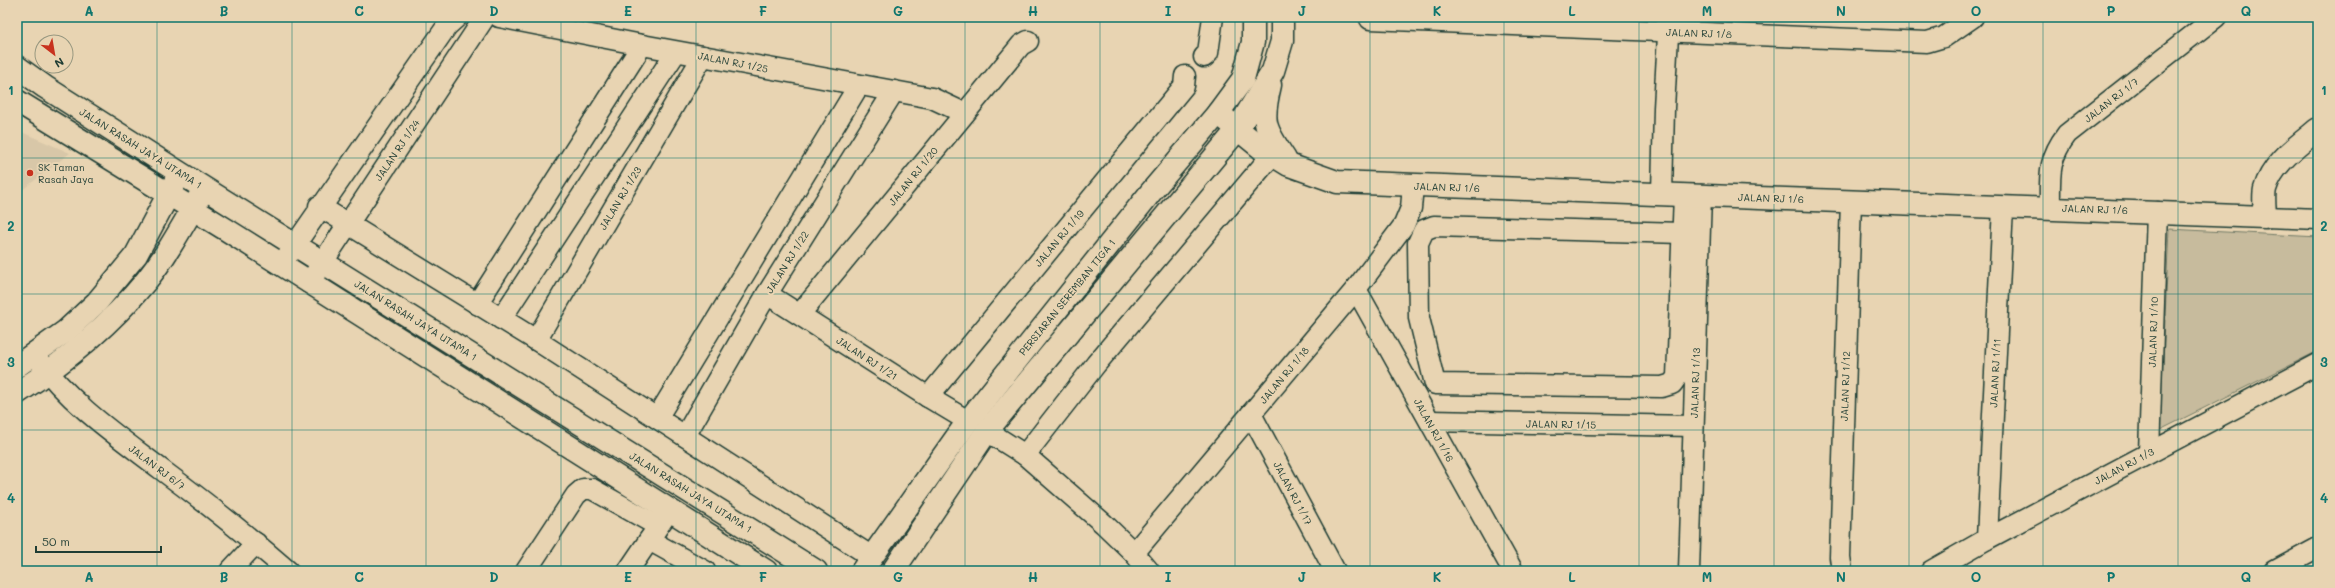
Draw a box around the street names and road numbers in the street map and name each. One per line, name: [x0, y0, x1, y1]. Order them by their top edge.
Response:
street label: JALAN RJ 1/8: [1666, 25, 1732, 41]
street label: JALAN RJ 1/25: [697, 48, 770, 76]
street label: JALAN RJ 1/7: [2081, 74, 2141, 126]
street label: JALAN RASAH JAYA UTAMA 1: [77, 104, 205, 192]
street label: JALAN RJ 1/24: [371, 116, 423, 184]
street label: JALAN RJ 1/20: [885, 144, 941, 208]
street label: JALAN RJ 1/23: [596, 164, 644, 232]
street label: JALAN RJ 1/6: [1414, 179, 1480, 195]
street label: JALAN RJ 1/6: [1738, 190, 1804, 206]
street label: JALAN RJ 1/6: [2062, 201, 2128, 217]
street label: JALAN RJ 1/19: [1031, 206, 1087, 269]
street label: JALAN RJ 1/22: [762, 228, 812, 296]
street label: PERSIARAN SEREMBAN TIGA 1: [1016, 236, 1118, 358]
street label: JALAN RASAH JAYA UTAMA 1: [352, 276, 480, 364]
street label: JALAN RJ 1/10: [2145, 296, 2161, 368]
street label: JALAN RJ 1/21: [834, 333, 900, 383]
street label: JALAN RJ 1/11: [1986, 338, 2004, 408]
street label: JALAN RJ 1/18: [1256, 343, 1312, 407]
street label: JALAN RJ 1/13: [1687, 347, 1703, 418]
street label: JALAN RJ 1/12: [1837, 351, 1853, 421]
street label: JALAN RJ 1/16: [1411, 396, 1457, 464]
street label: JALAN RJ 1/15: [1526, 416, 1596, 432]
street label: JALAN RJ 6/7: [126, 441, 188, 493]
street label: JALAN RJ 1/3: [2092, 444, 2156, 488]
street label: JALAN RASAH JAYA UTAMA 1: [627, 448, 755, 536]
street label: JALAN RJ 1/17: [1270, 459, 1316, 528]

